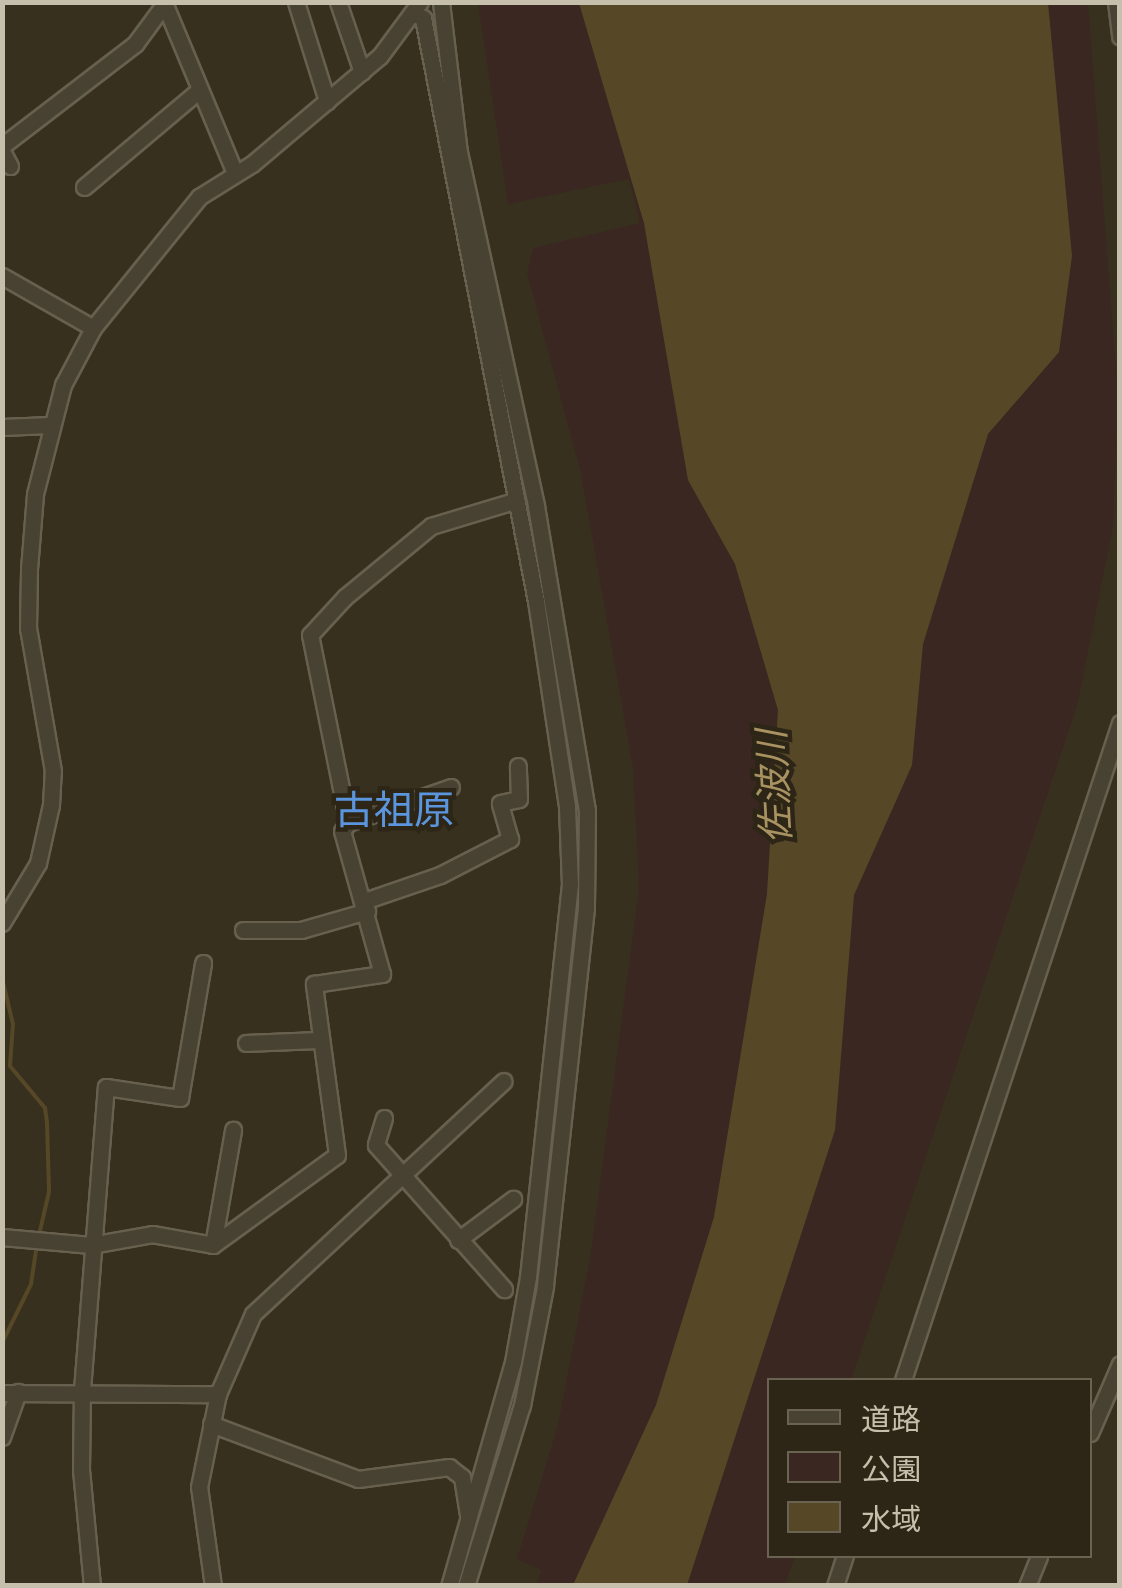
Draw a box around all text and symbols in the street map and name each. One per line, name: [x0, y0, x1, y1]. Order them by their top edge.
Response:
water label: 佐波川: [748, 729, 800, 845]
district label: 古祖原: [334, 786, 454, 834]
legend: [767, 1378, 1092, 1558]
text: 道路: [861, 1401, 921, 1438]
text: 公園: [861, 1451, 921, 1488]
text: 水域: [861, 1501, 921, 1538]

